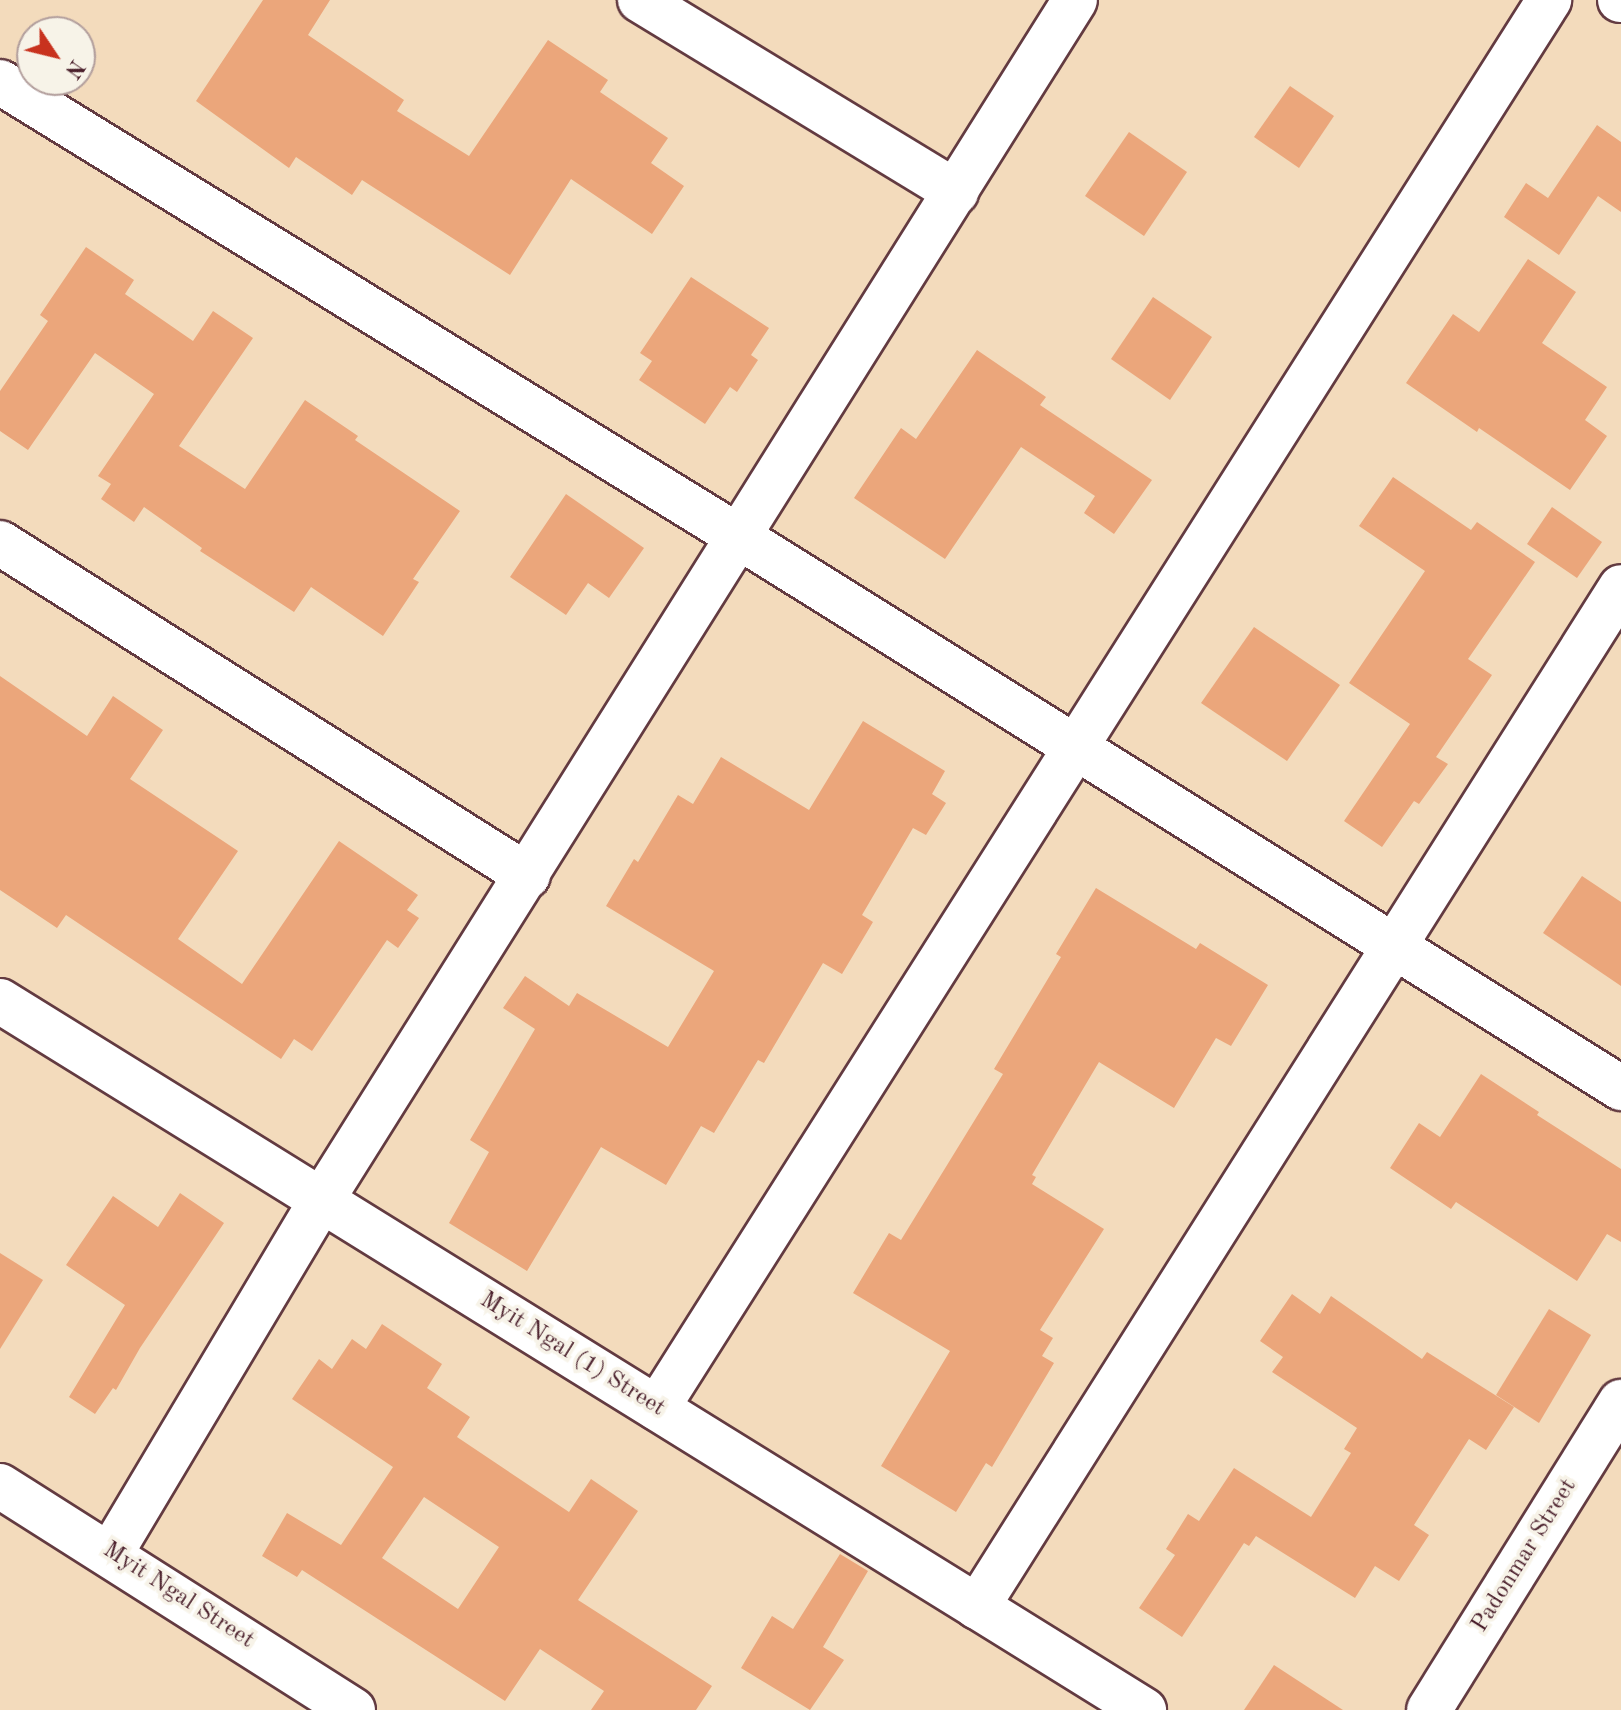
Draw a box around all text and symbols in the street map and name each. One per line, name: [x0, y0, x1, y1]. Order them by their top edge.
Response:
north arrow: [16, 16, 96, 96]
text: N: [60, 55, 88, 82]
street label: Myit Ngal (1) Street: [474, 1286, 670, 1424]
street label: Padonmar Street: [1466, 1474, 1584, 1638]
street label: Myit Ngal Street: [97, 1536, 259, 1656]

